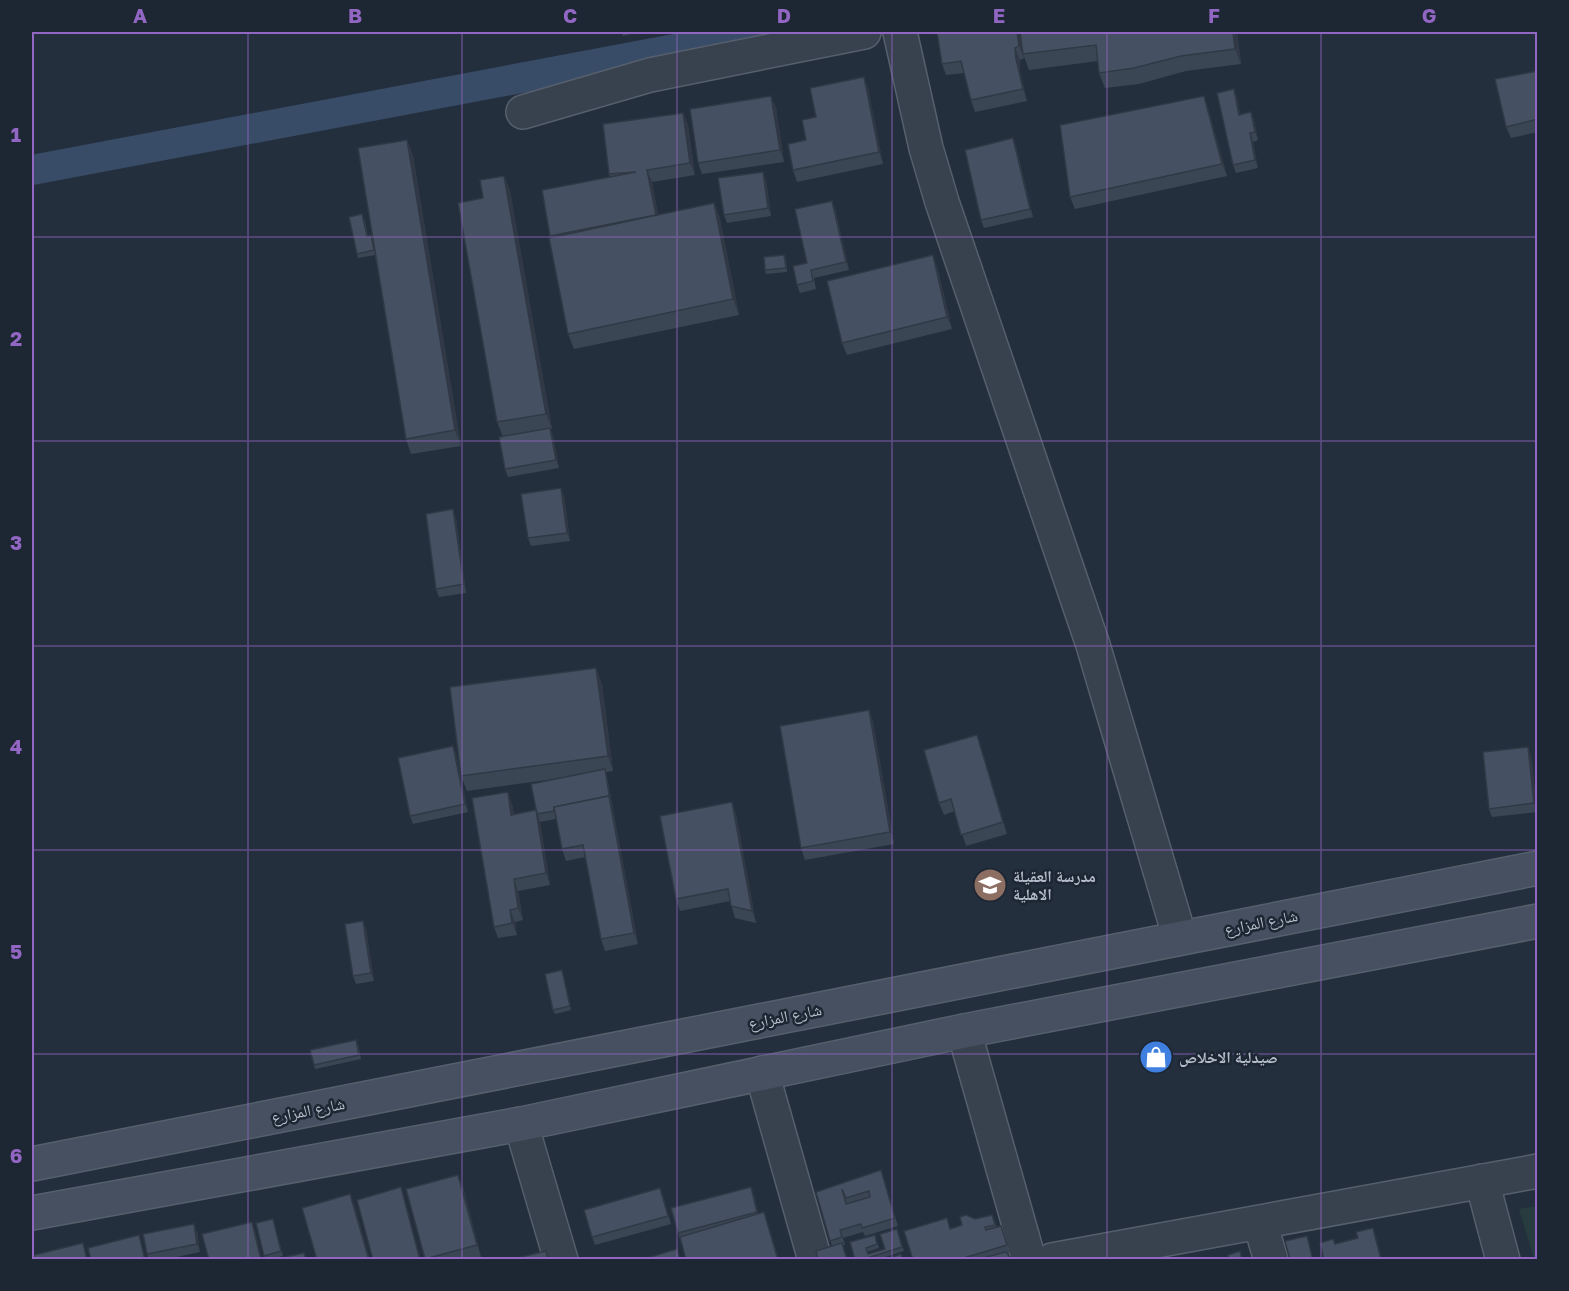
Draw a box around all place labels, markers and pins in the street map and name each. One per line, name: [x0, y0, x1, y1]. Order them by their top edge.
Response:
place label: مدرسة العقيلة الاهلية: [1013, 866, 1096, 904]
school or university icon: مدرسة العقيلة الاهلية: [972, 867, 1008, 903]
shop icon: صيدلية الاخلاص: [1138, 1039, 1174, 1075]
place label: صيدلية الاخلاص: [1179, 1047, 1278, 1067]

